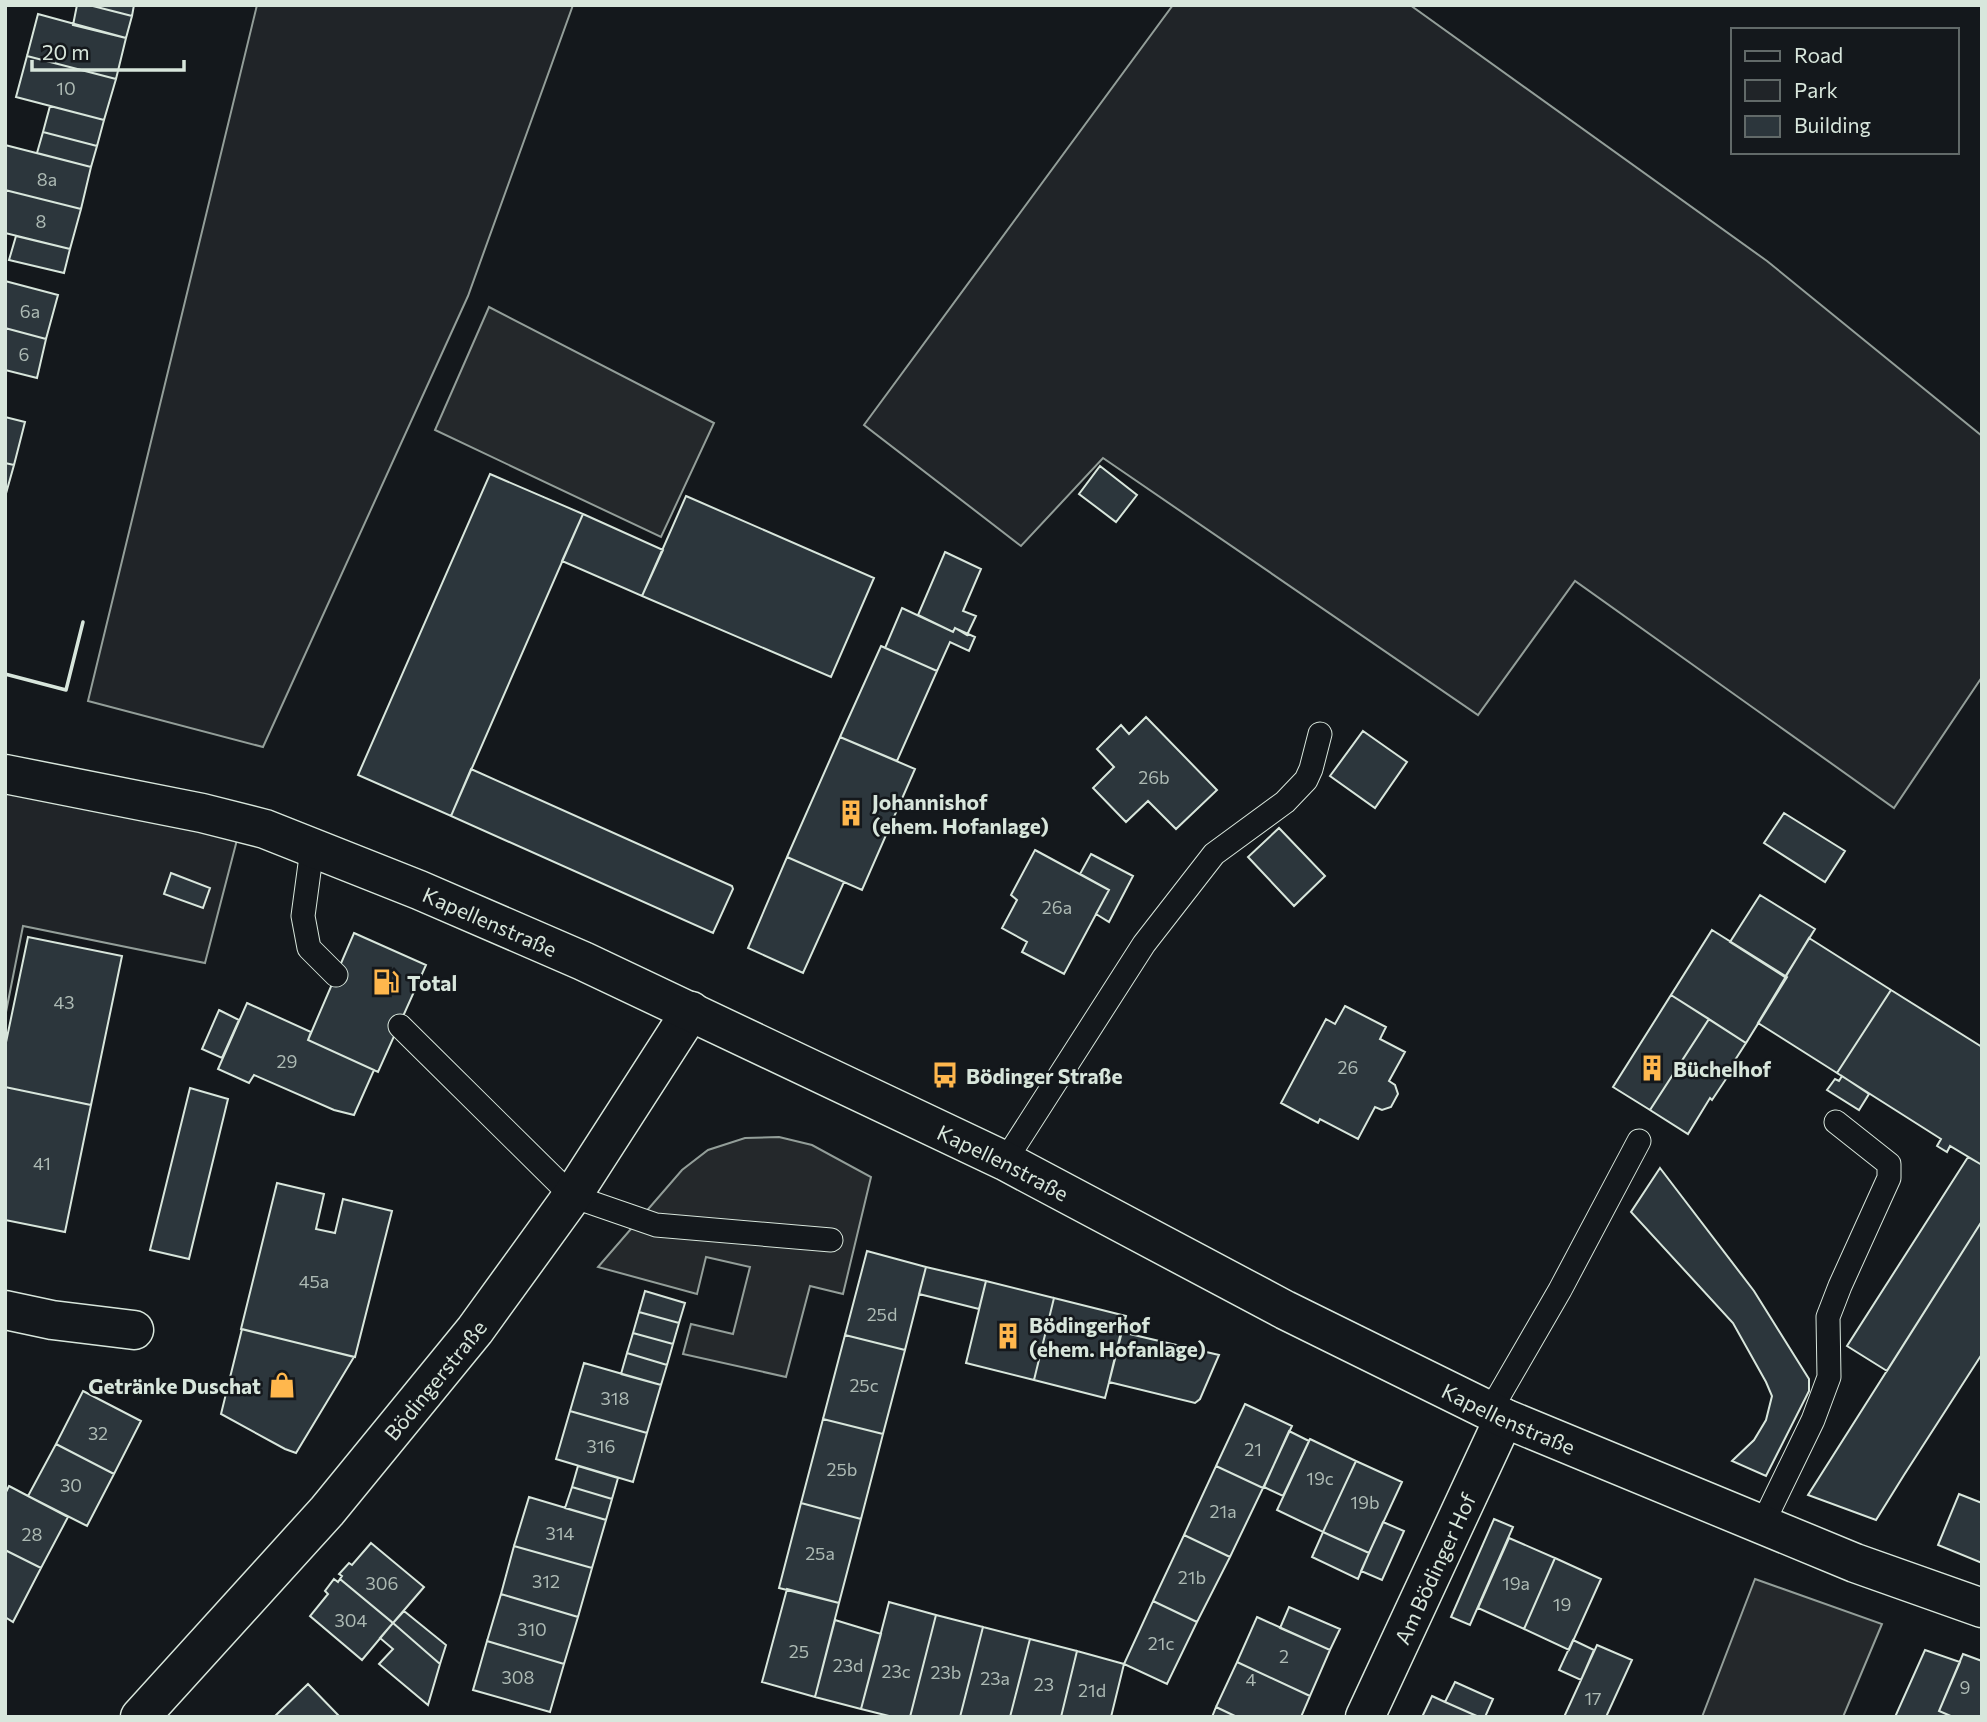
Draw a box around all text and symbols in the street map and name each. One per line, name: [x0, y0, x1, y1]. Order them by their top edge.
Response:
scale bar: [32, 28, 184, 72]
legend: [1731, 28, 1959, 154]
text: 20 m: [42, 39, 90, 64]
text: Road: [1794, 42, 1843, 67]
house number: 10: [56, 77, 76, 99]
text: Park: [1794, 77, 1838, 102]
text: Building: [1794, 112, 1871, 137]
house number: 8a: [37, 168, 57, 190]
house number: 8: [36, 210, 47, 232]
house number: 6a: [20, 300, 40, 322]
house number: 6: [19, 343, 29, 365]
house number: 26b: [1138, 766, 1170, 788]
place label: Johannishof (ehem. Hofanlage): [872, 789, 1049, 838]
building icon: Johannishof (ehem. Hofanlage): [836, 798, 866, 828]
street label: Kapellenstraße: [419, 881, 561, 961]
house number: 26a: [1042, 896, 1072, 918]
fuel station icon: Total: [371, 967, 401, 997]
place label: Total: [407, 970, 457, 995]
house number: 43: [53, 991, 75, 1013]
house number: 29: [277, 1050, 297, 1072]
building icon: Büchelhof: [1637, 1053, 1667, 1083]
house number: 26: [1338, 1056, 1358, 1078]
place label: Büchelhof: [1673, 1056, 1772, 1081]
bus stop icon: Bödinger Straße: [930, 1060, 960, 1090]
place label: Bödinger Straße: [966, 1063, 1123, 1088]
street label: Kapellenstraße: [934, 1118, 1073, 1205]
house number: 41: [33, 1152, 51, 1174]
house number: 45a: [299, 1270, 329, 1292]
house number: 25d: [867, 1303, 897, 1325]
place label: Bödingerhof (ehem. Hofanlage): [1029, 1312, 1206, 1361]
street label: Bödingerstraße: [378, 1315, 491, 1444]
building icon: Bödingerhof (ehem. Hofanlage): [993, 1321, 1023, 1351]
shop icon: Getränke Duschat: [267, 1370, 297, 1400]
place label: Getränke Duschat: [88, 1373, 261, 1398]
house number: 25c: [849, 1374, 879, 1396]
street label: Kapellenstraße: [1438, 1377, 1579, 1459]
house number: 318: [601, 1387, 630, 1409]
house number: 32: [88, 1422, 108, 1444]
house number: 316: [587, 1435, 615, 1457]
house number: 21: [1244, 1438, 1262, 1460]
house number: 25b: [827, 1458, 857, 1480]
house number: 19c: [1306, 1467, 1334, 1489]
house number: 30: [60, 1474, 82, 1496]
street label: Am Bödinger Hof: [1388, 1488, 1480, 1648]
house number: 19b: [1350, 1491, 1380, 1513]
house number: 21a: [1209, 1500, 1237, 1522]
house number: 314: [546, 1522, 575, 1544]
house number: 28: [22, 1523, 43, 1545]
house number: 25a: [805, 1542, 835, 1564]
house number: 21b: [1178, 1566, 1206, 1588]
house number: 312: [532, 1570, 560, 1592]
house number: 306: [366, 1572, 398, 1594]
house number: 19a: [1502, 1572, 1530, 1594]
house number: 19: [1553, 1593, 1571, 1615]
house number: 304: [335, 1609, 368, 1631]
house number: 310: [517, 1618, 547, 1640]
house number: 21c: [1148, 1632, 1174, 1654]
house number: 25: [789, 1640, 809, 1662]
house number: 2: [1279, 1645, 1289, 1667]
house number: 23d: [833, 1654, 863, 1676]
house number: 23c: [881, 1660, 911, 1682]
house number: 23b: [931, 1661, 961, 1683]
house number: 308: [502, 1666, 535, 1688]
house number: 23a: [980, 1667, 1010, 1689]
house number: 4: [1246, 1668, 1257, 1690]
house number: 23: [1034, 1673, 1054, 1695]
house number: 9: [1960, 1676, 1970, 1698]
house number: 21d: [1078, 1679, 1106, 1701]
house number: 17: [1584, 1687, 1602, 1709]

